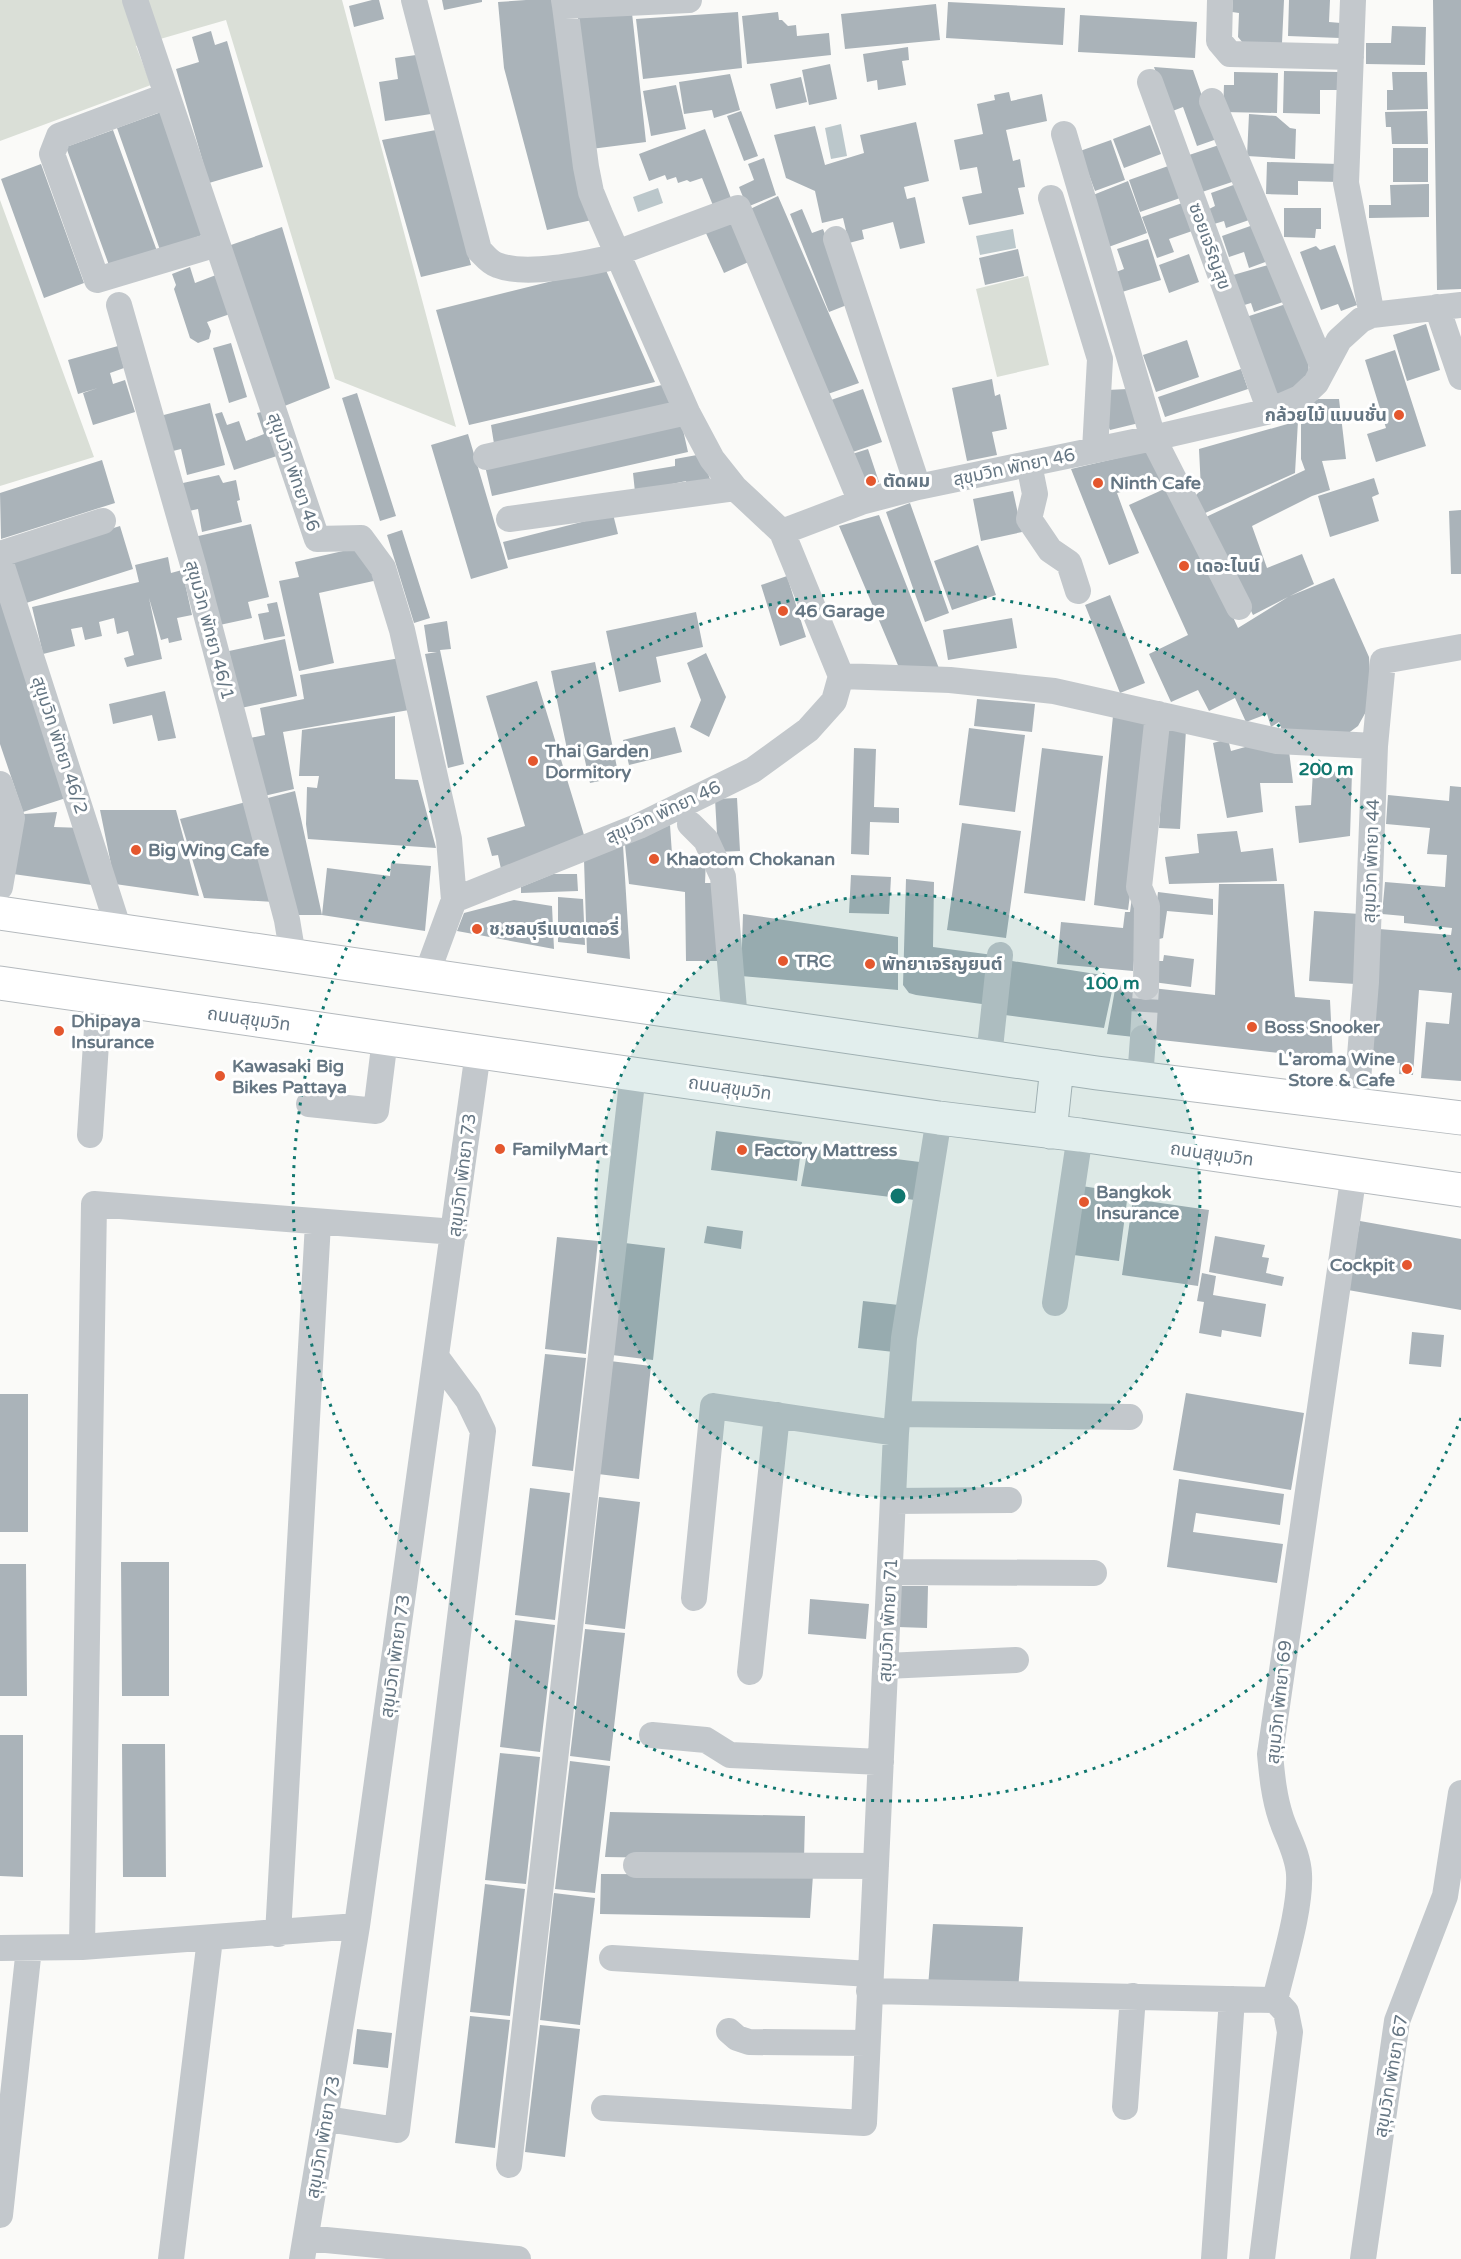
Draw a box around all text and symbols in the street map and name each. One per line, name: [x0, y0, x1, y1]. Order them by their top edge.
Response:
street label: ซอยเจริญสุข: [1184, 200, 1236, 292]
place label: กล้วยไม้ แมนชั่น: [1265, 403, 1387, 426]
marker: กล้วยไม้ แมนชั่น: [1392, 408, 1406, 422]
street label: สุขุมวิท พัทยา 46: [263, 410, 325, 534]
street label: สุขุมวิท พัทยา 46: [951, 443, 1077, 491]
place label: ตัดผม: [883, 470, 930, 492]
place label: Ninth Cafe: [1110, 472, 1201, 494]
marker: ตัดผม: [864, 474, 878, 488]
marker: Ninth Cafe: [1091, 476, 1105, 490]
place label: เดอะไนน์: [1196, 555, 1260, 577]
street label: สุขุมวิท พัทยา 46/1: [181, 558, 239, 702]
marker: เดอะไนน์: [1177, 559, 1191, 573]
place label: 46 Garage: [795, 600, 885, 622]
marker: 46 Garage: [776, 604, 790, 618]
street label: สุขุมวิท พัทยา 46/2: [27, 673, 93, 817]
place label: Thai Garden Dormitory: [544, 740, 649, 783]
marker: Thai Garden Dormitory: [526, 754, 540, 768]
text: 200 m: [1298, 758, 1354, 780]
street label: สุขุมวิท พัทยา 46: [602, 776, 724, 848]
street label: สุขุมวิท พัทยา 44: [1358, 798, 1384, 924]
place label: Big Wing Cafe: [148, 839, 269, 861]
marker: Big Wing Cafe: [129, 843, 143, 857]
place label: Khaotom Chokanan: [666, 848, 835, 870]
marker: Khaotom Chokanan: [647, 852, 661, 866]
place label: ช.ชลบุรีแบตเตอรี่: [489, 916, 619, 940]
marker: ช.ชลบุรีแบตเตอรี่: [470, 922, 484, 936]
place label: TRC: [794, 950, 832, 972]
place label: พัทยาเจริญยนต์: [882, 953, 1003, 975]
marker: TRC: [776, 954, 790, 968]
marker: พัทยาเจริญยนต์: [863, 957, 877, 971]
text: 100 m: [1084, 972, 1140, 994]
street label: ถนนสุขุมวิท: [206, 1002, 292, 1036]
place label: Dhipaya Insurance: [71, 1010, 154, 1053]
place label: Boss Snooker: [1264, 1016, 1381, 1038]
marker: Boss Snooker: [1245, 1020, 1259, 1034]
marker: Dhipaya Insurance: [52, 1024, 66, 1038]
place label: L'aroma Wine Store & Cafe: [1278, 1048, 1395, 1091]
place label: Kawasaki Big Bikes Pattaya: [232, 1055, 347, 1098]
marker: L'aroma Wine Store & Cafe: [1400, 1062, 1414, 1076]
marker: Kawasaki Big Bikes Pattaya: [213, 1069, 227, 1083]
street label: ถนนสุขุมวิท: [687, 1071, 773, 1105]
street label: สุขุมวิท พัทยา 73: [443, 1112, 481, 1238]
street label: ถนนสุขุมวิท: [1169, 1137, 1255, 1171]
place label: FamilyMart: [512, 1138, 608, 1160]
place label: Factory Mattress: [754, 1139, 898, 1161]
marker: FamilyMart: [493, 1142, 507, 1156]
marker: Factory Mattress: [735, 1143, 749, 1157]
place label: Bangkok Insurance: [1096, 1181, 1179, 1224]
centre of rings: [888, 1186, 908, 1206]
marker: Bangkok Insurance: [1077, 1195, 1091, 1209]
place label: Cockpit: [1330, 1254, 1395, 1276]
marker: Cockpit: [1400, 1258, 1414, 1272]
street label: สุขุมวิท พัทยา 71: [874, 1557, 902, 1683]
street label: สุขุมวิท พัทยา 73: [375, 1593, 415, 1719]
street label: สุขุมวิท พัทยา 69: [1262, 1639, 1296, 1765]
street label: สุขุมวิท พัทยา 67: [1369, 2013, 1413, 2139]
street label: สุขุมวิท พัทยา 73: [301, 2074, 345, 2200]

